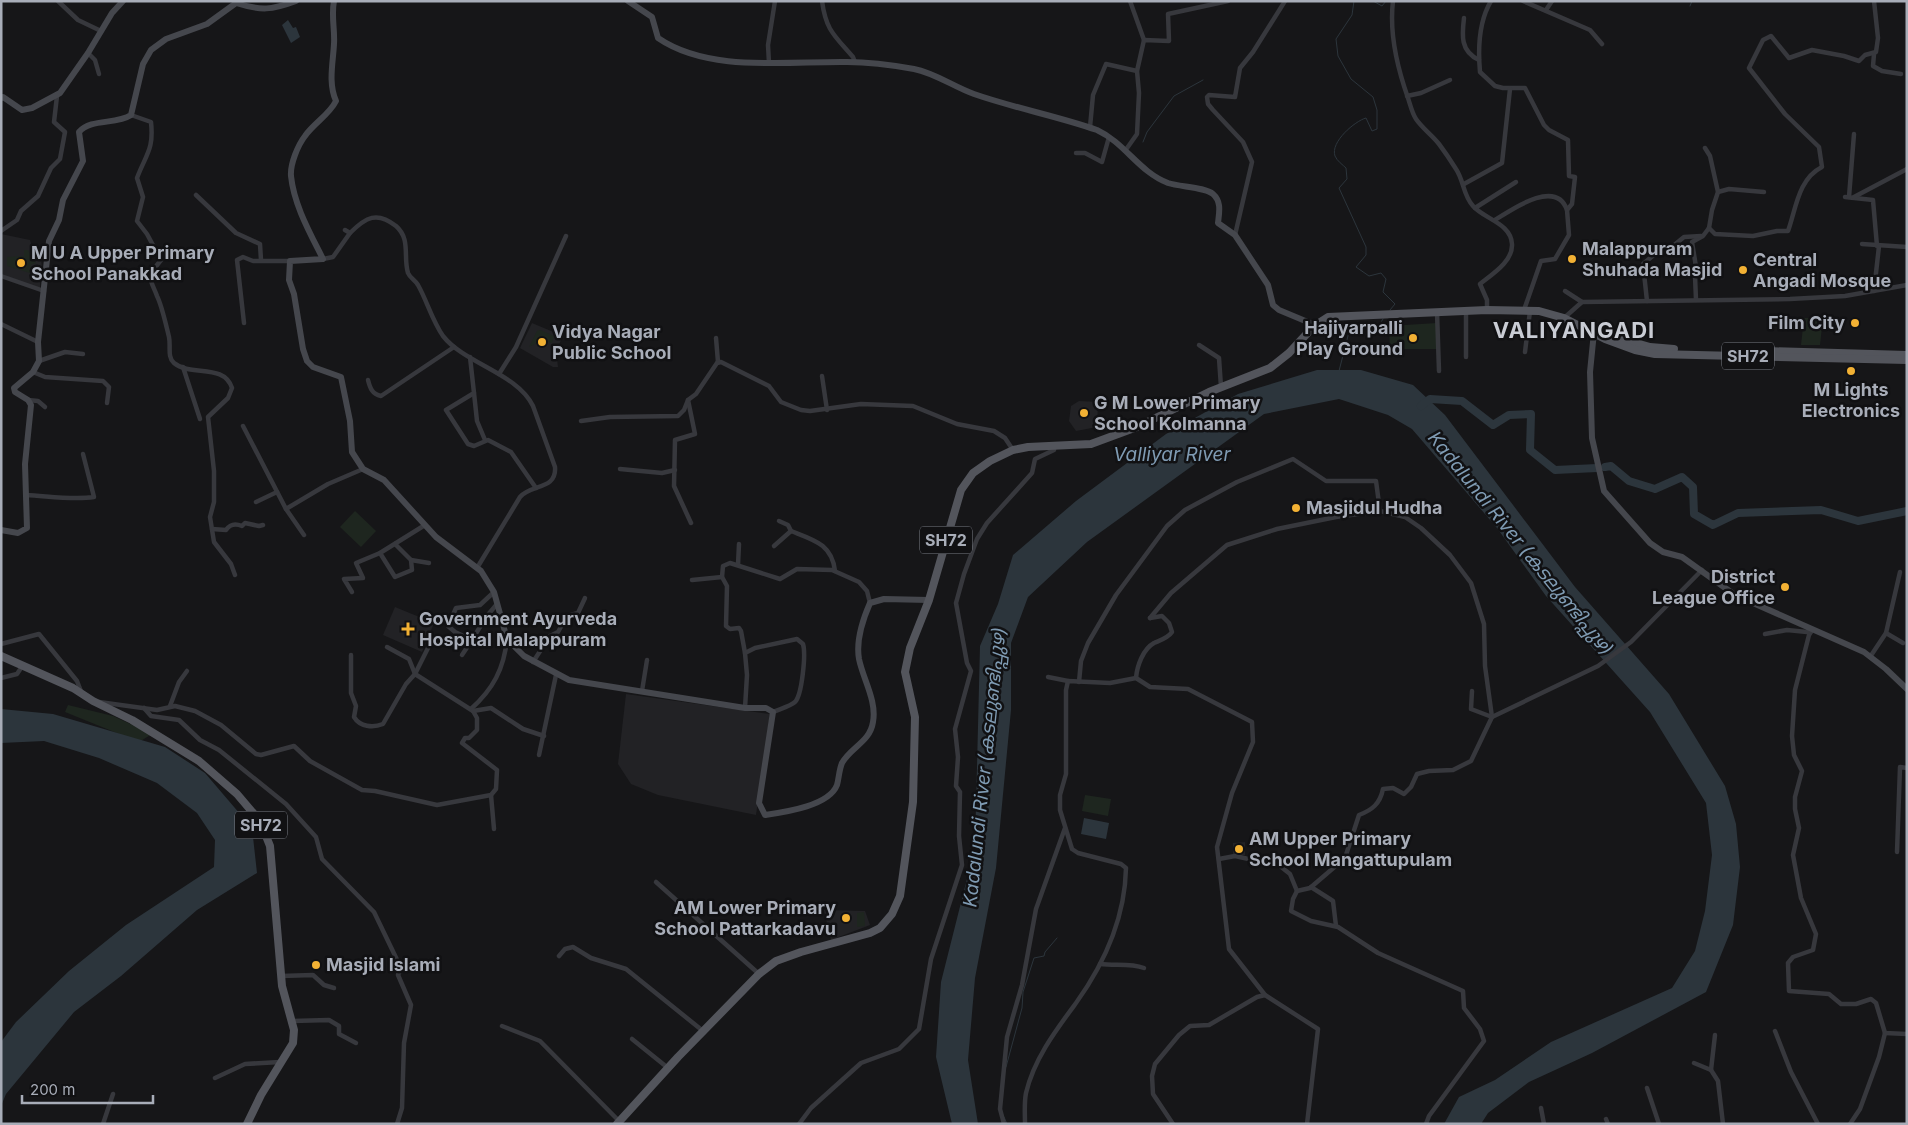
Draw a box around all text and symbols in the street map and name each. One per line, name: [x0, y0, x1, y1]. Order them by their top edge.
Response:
place label: Malappuram Shuhada Masjid: [1582, 238, 1722, 280]
place label: M U A Upper Primary School Panakkad: [31, 242, 215, 284]
place label: Central Angadi Mosque: [1753, 249, 1891, 291]
marker: Malappuram Shuhada Masjid: [1566, 253, 1578, 265]
marker: M U A Upper Primary School Panakkad: [15, 257, 27, 269]
marker: Central Angadi Mosque: [1737, 264, 1749, 276]
place label: Film City: [1768, 312, 1845, 333]
place label: Hajiyarpalli Play Ground: [1296, 317, 1403, 359]
district label: VALIYANGADI: [1493, 317, 1655, 343]
marker: Film City: [1849, 317, 1861, 329]
place label: Vidya Nagar Public School: [552, 321, 671, 363]
marker: Hajiyarpalli Play Ground: [1407, 332, 1419, 344]
marker: Vidya Nagar Public School: [536, 336, 548, 348]
road number: SH72: [1722, 342, 1774, 370]
marker: M Lights Electronics: [1845, 365, 1857, 377]
place label: M Lights Electronics: [1802, 379, 1900, 421]
place label: G M Lower Primary School Kolmanna: [1094, 392, 1261, 434]
marker: G M Lower Primary School Kolmanna: [1078, 407, 1090, 419]
water label: Kadalundi River (കടലുണ്ടിപ്പുഴ): [1422, 427, 1618, 661]
water label: Valliyar River: [1113, 443, 1232, 466]
place label: Masjidul Hudha: [1306, 497, 1442, 518]
marker: Masjidul Hudha: [1290, 502, 1302, 514]
road number: SH72: [920, 526, 972, 554]
place label: District League Office: [1652, 566, 1775, 608]
marker: District League Office: [1779, 581, 1791, 593]
place label: Government Ayurveda Hospital Malappuram: [419, 608, 617, 650]
marker: Government Ayurveda Hospital Malappuram: [401, 622, 415, 636]
water label: Kadalundi River (കടലുണ്ടിപ്പുഴ): [958, 626, 1013, 908]
road number: SH72: [235, 812, 287, 838]
place label: AM Upper Primary School Mangattupulam: [1249, 828, 1452, 870]
marker: AM Upper Primary School Mangattupulam: [1233, 843, 1245, 855]
place label: AM Lower Primary School Pattarkadavu: [654, 897, 836, 939]
marker: AM Lower Primary School Pattarkadavu: [840, 912, 852, 924]
place label: Masjid Islami: [326, 954, 440, 975]
marker: Masjid Islami: [310, 959, 322, 971]
scale bar: [22, 1072, 154, 1104]
text: 200 m: [30, 1080, 75, 1099]

